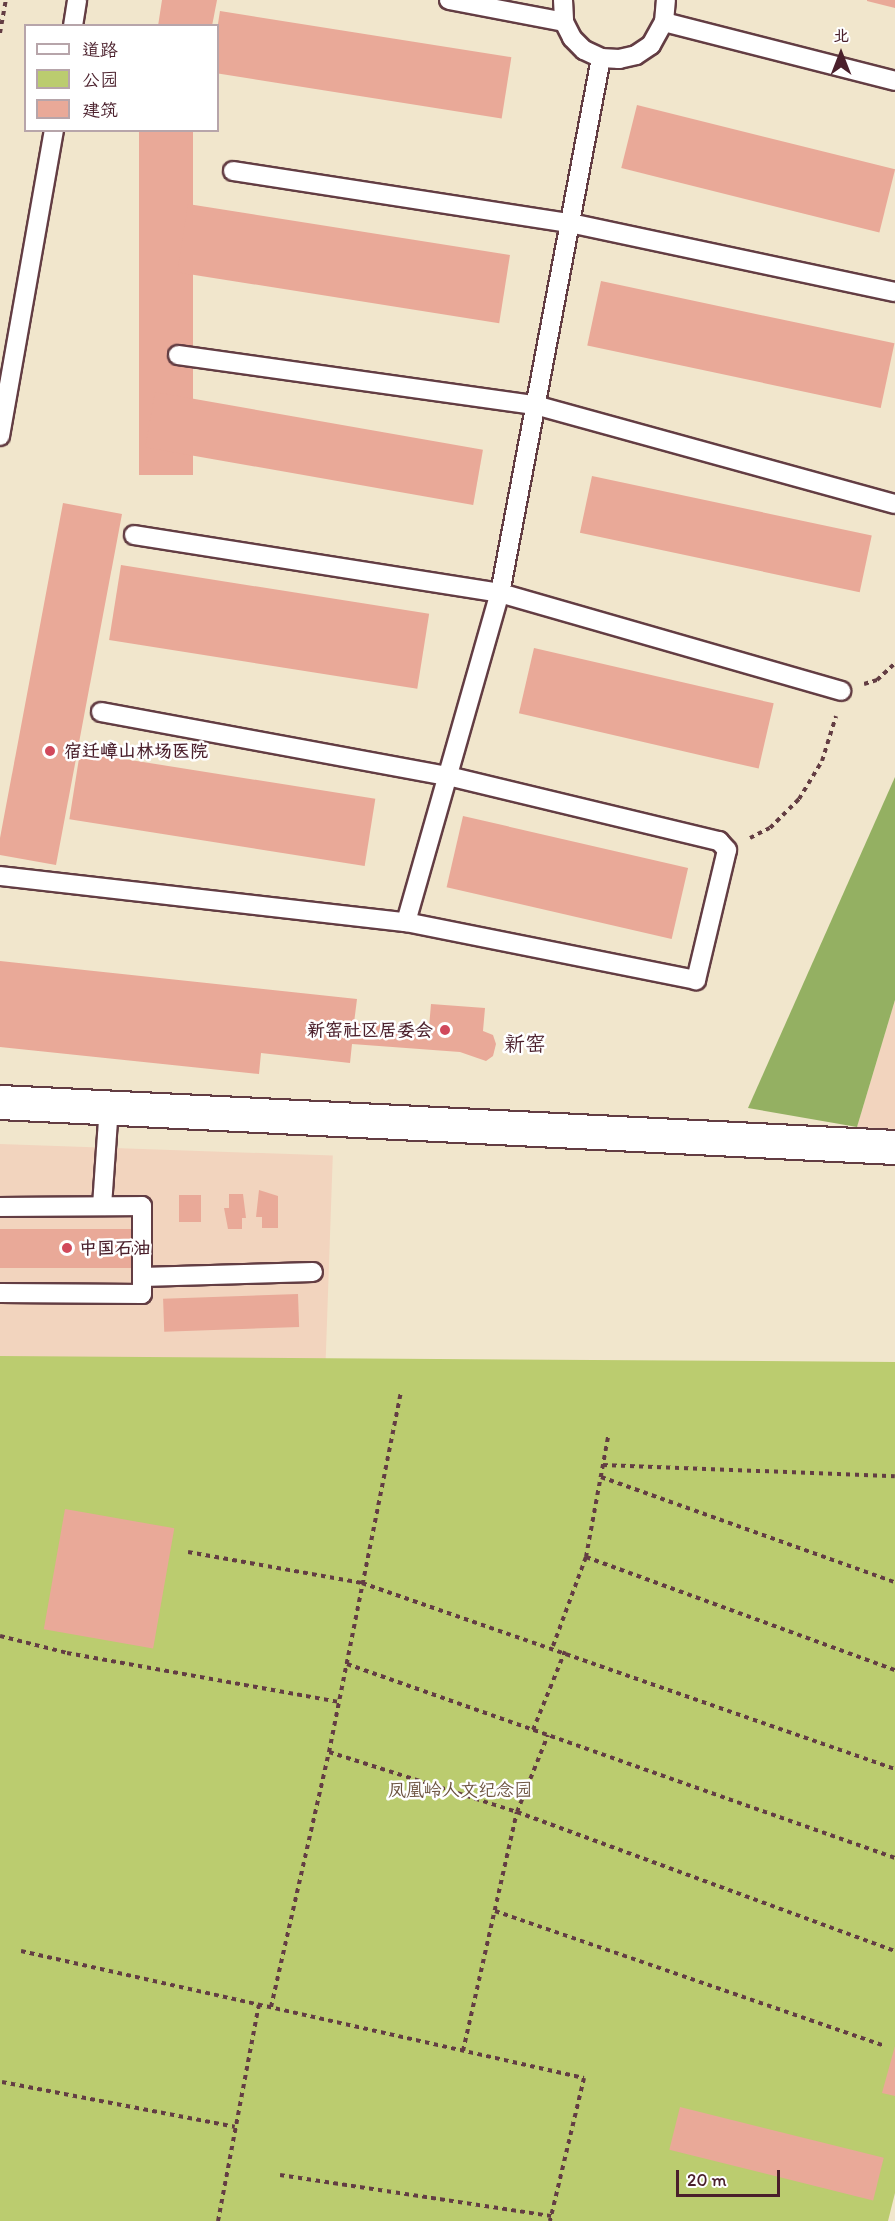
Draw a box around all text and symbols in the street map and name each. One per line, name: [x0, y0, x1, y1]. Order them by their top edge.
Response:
legend: [24, 24, 219, 132]
north arrow: [811, 24, 871, 84]
text: 北: [833, 26, 849, 45]
text: 道路: [82, 39, 118, 61]
text: 公园: [82, 69, 118, 91]
text: 建筑: [82, 99, 118, 121]
place label: 宿迁嶂山林场医院: [64, 740, 208, 762]
marker: 宿迁嶂山林场医院: [41, 742, 59, 760]
place label: 新窑社区居委会: [307, 1019, 433, 1041]
marker: 新窑社区居委会: [438, 1023, 452, 1037]
district label: 新窑: [504, 1031, 546, 1057]
place label: 中国石油: [79, 1237, 151, 1259]
marker: 中国石油: [60, 1241, 74, 1255]
park label: 凤凰岭人文纪念园: [388, 1779, 532, 1801]
scale bar: [679, 2158, 782, 2196]
text: 20 m: [687, 2169, 727, 2191]

